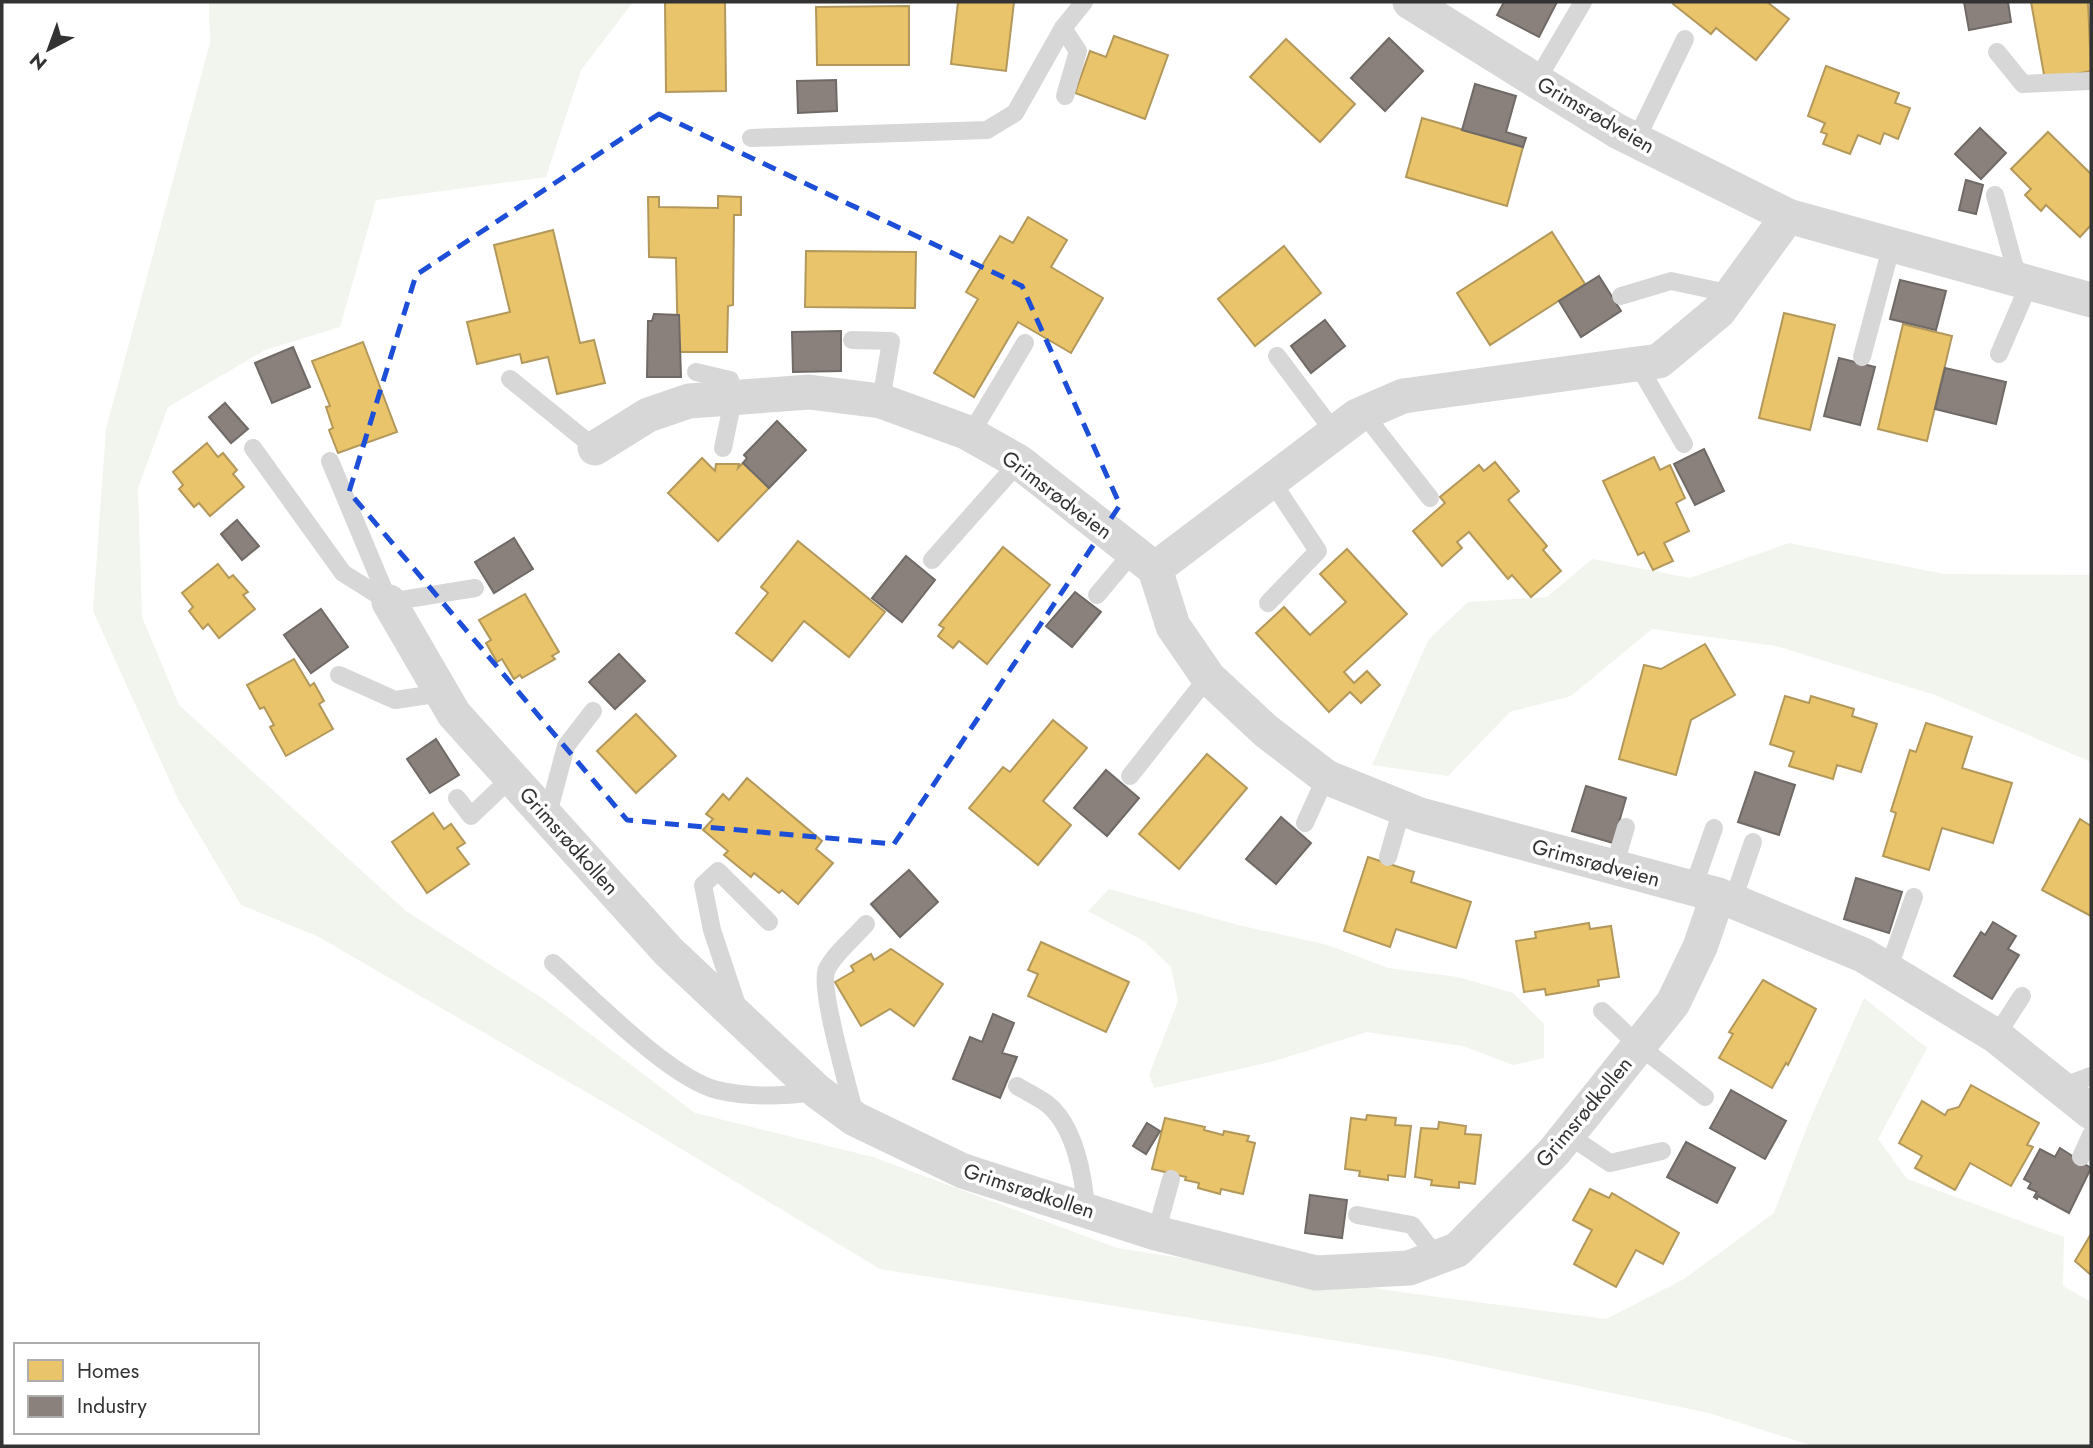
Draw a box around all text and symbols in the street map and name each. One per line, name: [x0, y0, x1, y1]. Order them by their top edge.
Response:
north arrow: [14, 14, 84, 84]
text: N: [24, 46, 53, 77]
street label: Grimsrødveien: [1532, 69, 1660, 161]
street label: Grimsrødveien: [995, 443, 1119, 547]
street label: Grimsrødkollen: [512, 780, 626, 902]
street label: Grimsrødveien: [1529, 831, 1663, 895]
street label: Grimsrødkollen: [1529, 1050, 1639, 1174]
street label: Grimsrødkollen: [960, 1156, 1098, 1226]
legend: [14, 1343, 259, 1434]
text: Homes: [77, 1356, 139, 1386]
text: Industry: [77, 1391, 148, 1421]

